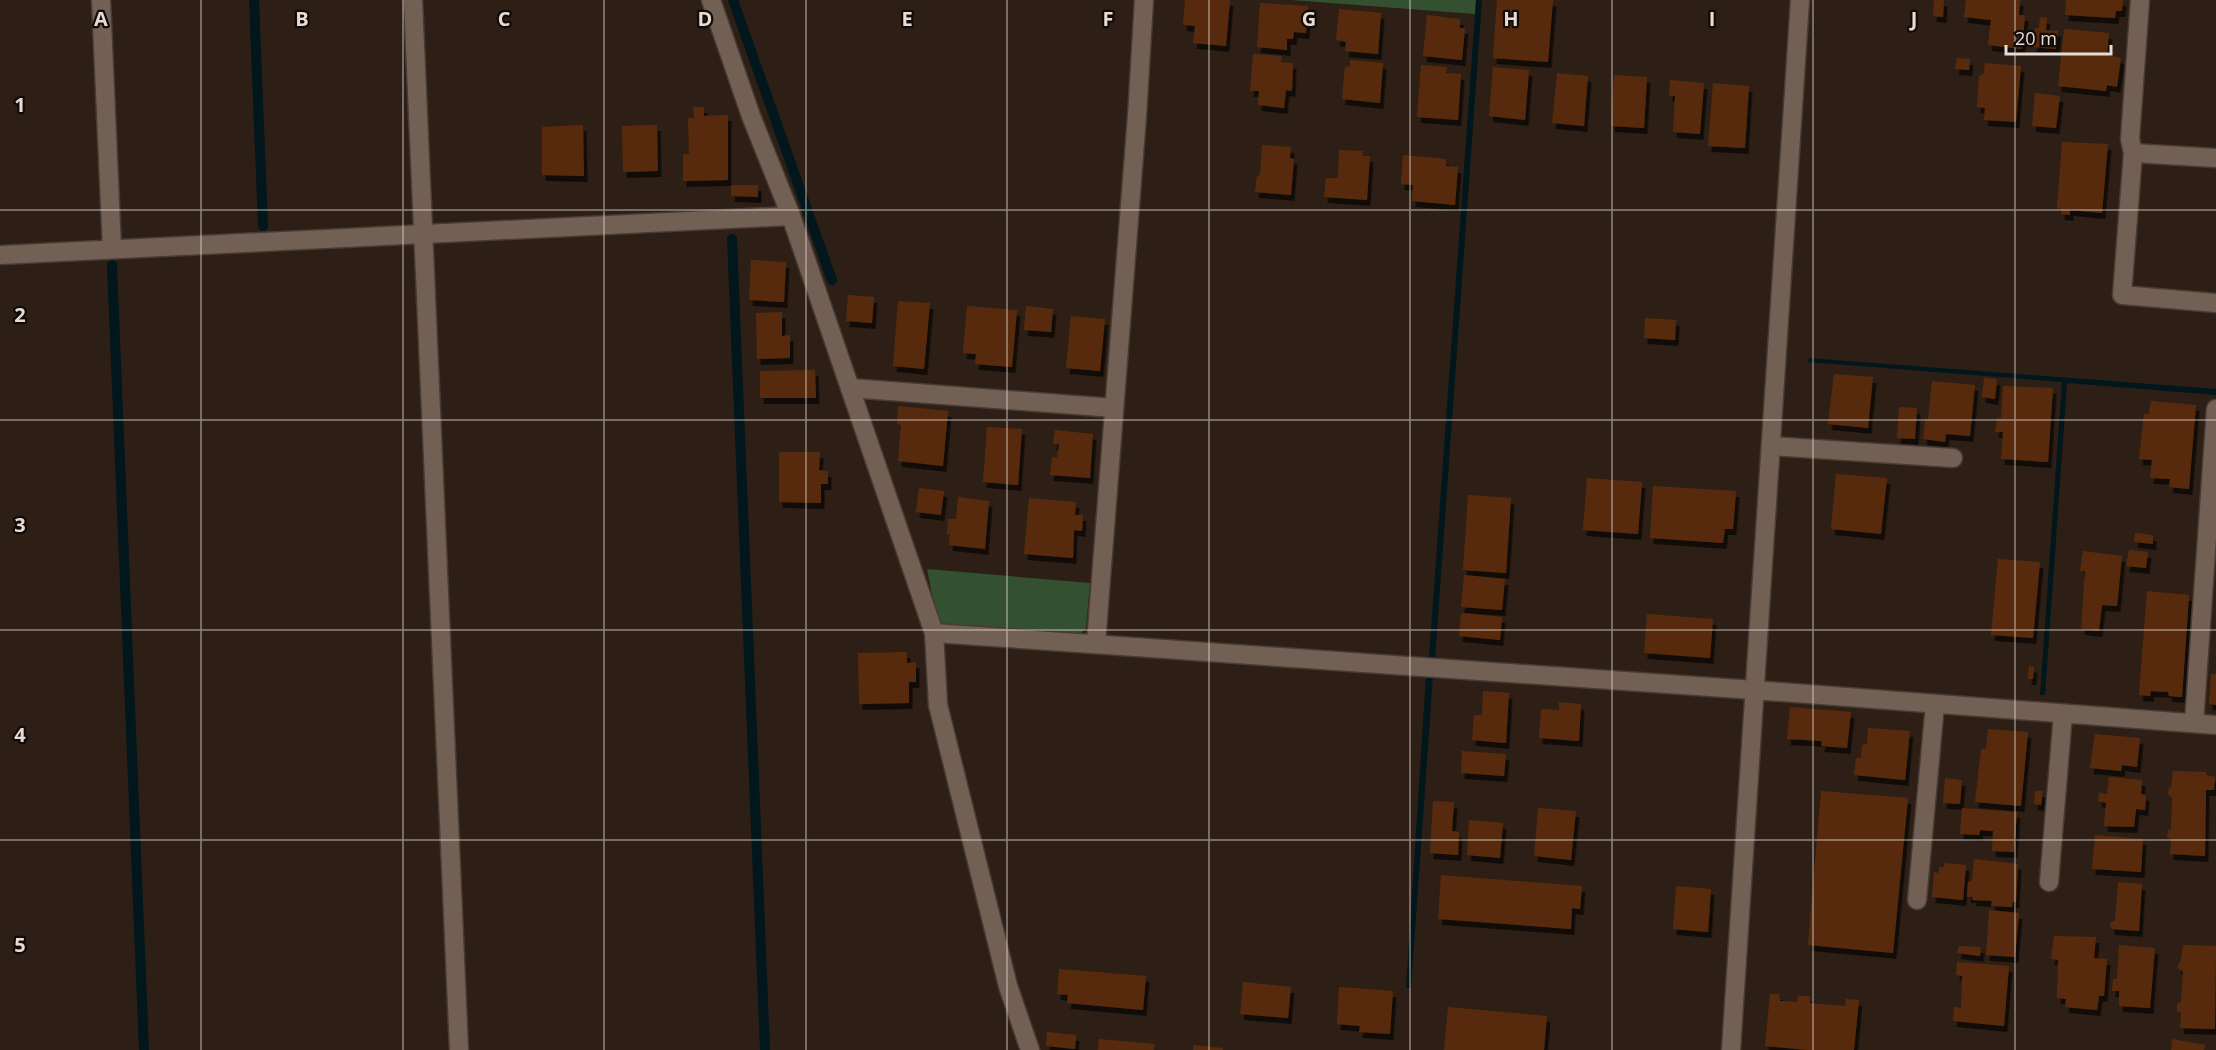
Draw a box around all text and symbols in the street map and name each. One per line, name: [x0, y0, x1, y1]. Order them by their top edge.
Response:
text: A: [94, 5, 108, 32]
text: B: [295, 5, 309, 32]
text: C: [498, 5, 511, 32]
text: D: [698, 5, 712, 32]
text: E: [901, 5, 913, 32]
text: F: [1103, 5, 1113, 32]
text: G: [1302, 5, 1316, 32]
text: H: [1503, 5, 1519, 32]
text: I: [1709, 5, 1715, 32]
text: J: [1909, 5, 1917, 32]
scale bar: [2006, 18, 2111, 56]
text: 20 m: [2015, 26, 2057, 50]
text: 1: [14, 91, 26, 118]
text: 2: [14, 301, 26, 328]
text: 3: [14, 511, 26, 538]
text: 4: [14, 721, 26, 748]
text: 5: [14, 931, 26, 958]

